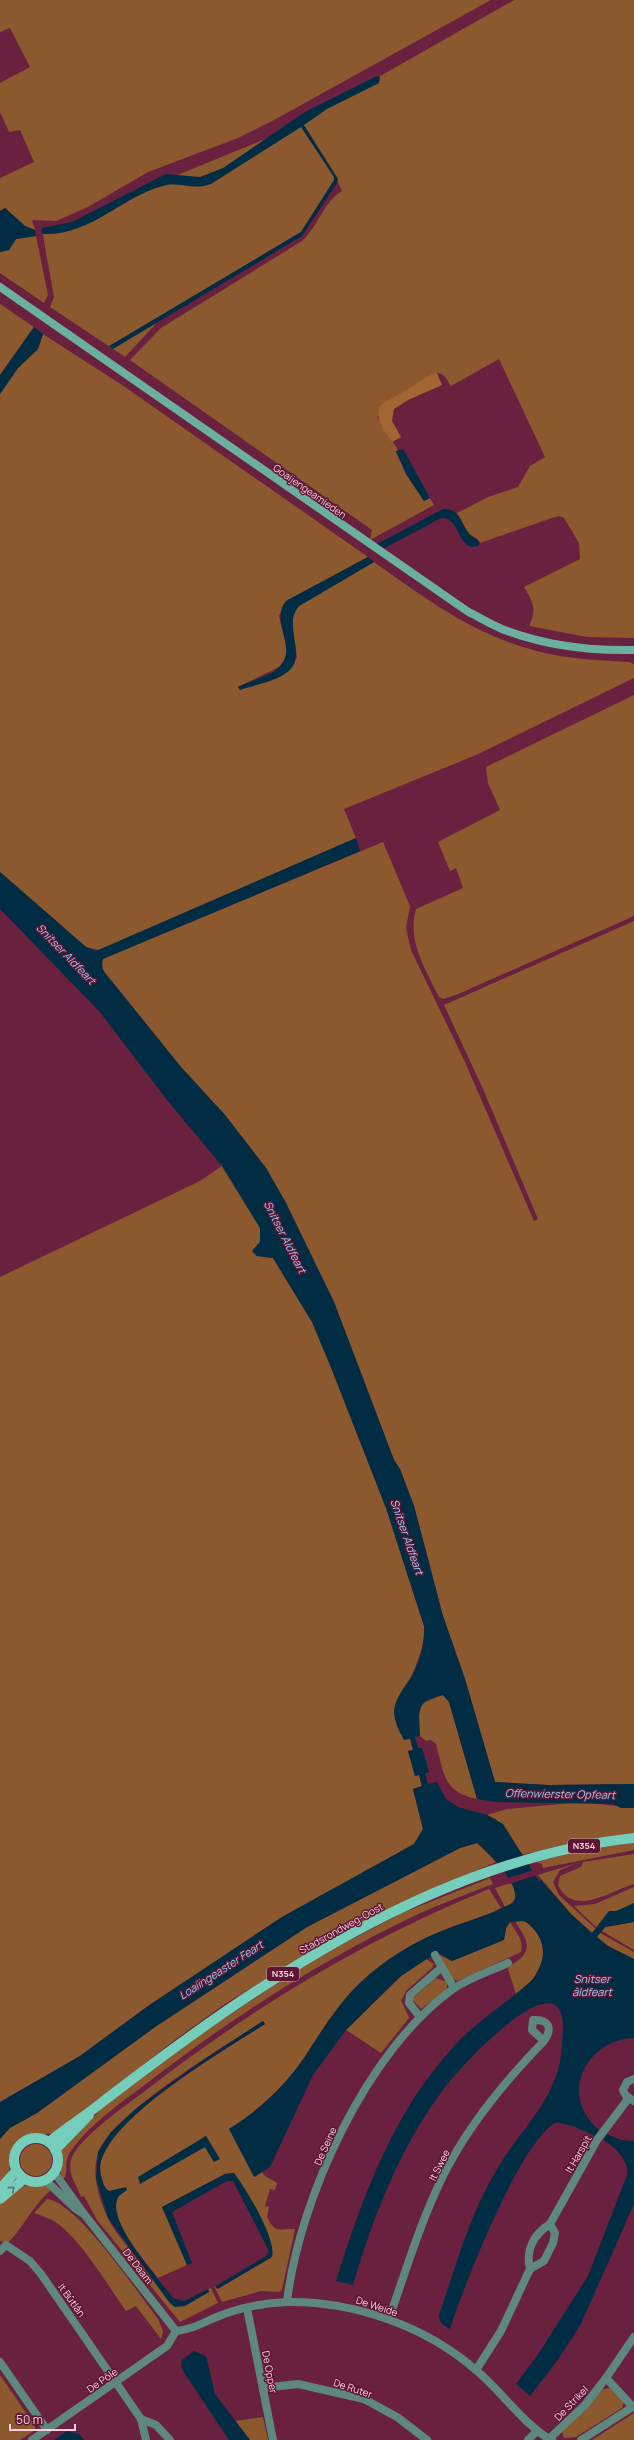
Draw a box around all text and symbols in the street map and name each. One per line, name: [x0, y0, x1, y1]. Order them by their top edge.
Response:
street label: Goaijengeamieden: [271, 460, 349, 522]
water label: Snitser Aldfeart: [33, 920, 100, 988]
water label: Snitser Aldfeart: [261, 1198, 311, 1277]
water label: Snitser Aldfeart: [387, 1497, 428, 1578]
water label: Offenwierster Opfeart: [505, 1785, 617, 1802]
road number: N354: [568, 1839, 600, 1853]
street label: Stadsrondweg-Oost: [297, 1899, 385, 1957]
water label: Loaiïngeaster Feart: [176, 1936, 267, 2002]
road number: N354: [267, 1967, 299, 1981]
water label: Snitser âldfeart: [572, 1971, 613, 1999]
street label: De Seine: [310, 2124, 340, 2167]
street label: It Harspit: [562, 2132, 594, 2176]
street label: It Swee: [425, 2147, 453, 2183]
one-way arrow: [7, 2186, 15, 2193]
street label: De Daam: [120, 2246, 156, 2286]
street label: It Bûtlân: [55, 2280, 89, 2320]
street label: De Weide: [354, 2293, 400, 2319]
street label: De Opper: [259, 2350, 281, 2395]
street label: De Pôle: [84, 2364, 120, 2396]
street label: De Ruter: [332, 2375, 375, 2401]
street label: De Strikel: [551, 2382, 591, 2424]
scale bar: [10, 2406, 75, 2432]
text: 50 m: [16, 2411, 43, 2428]

